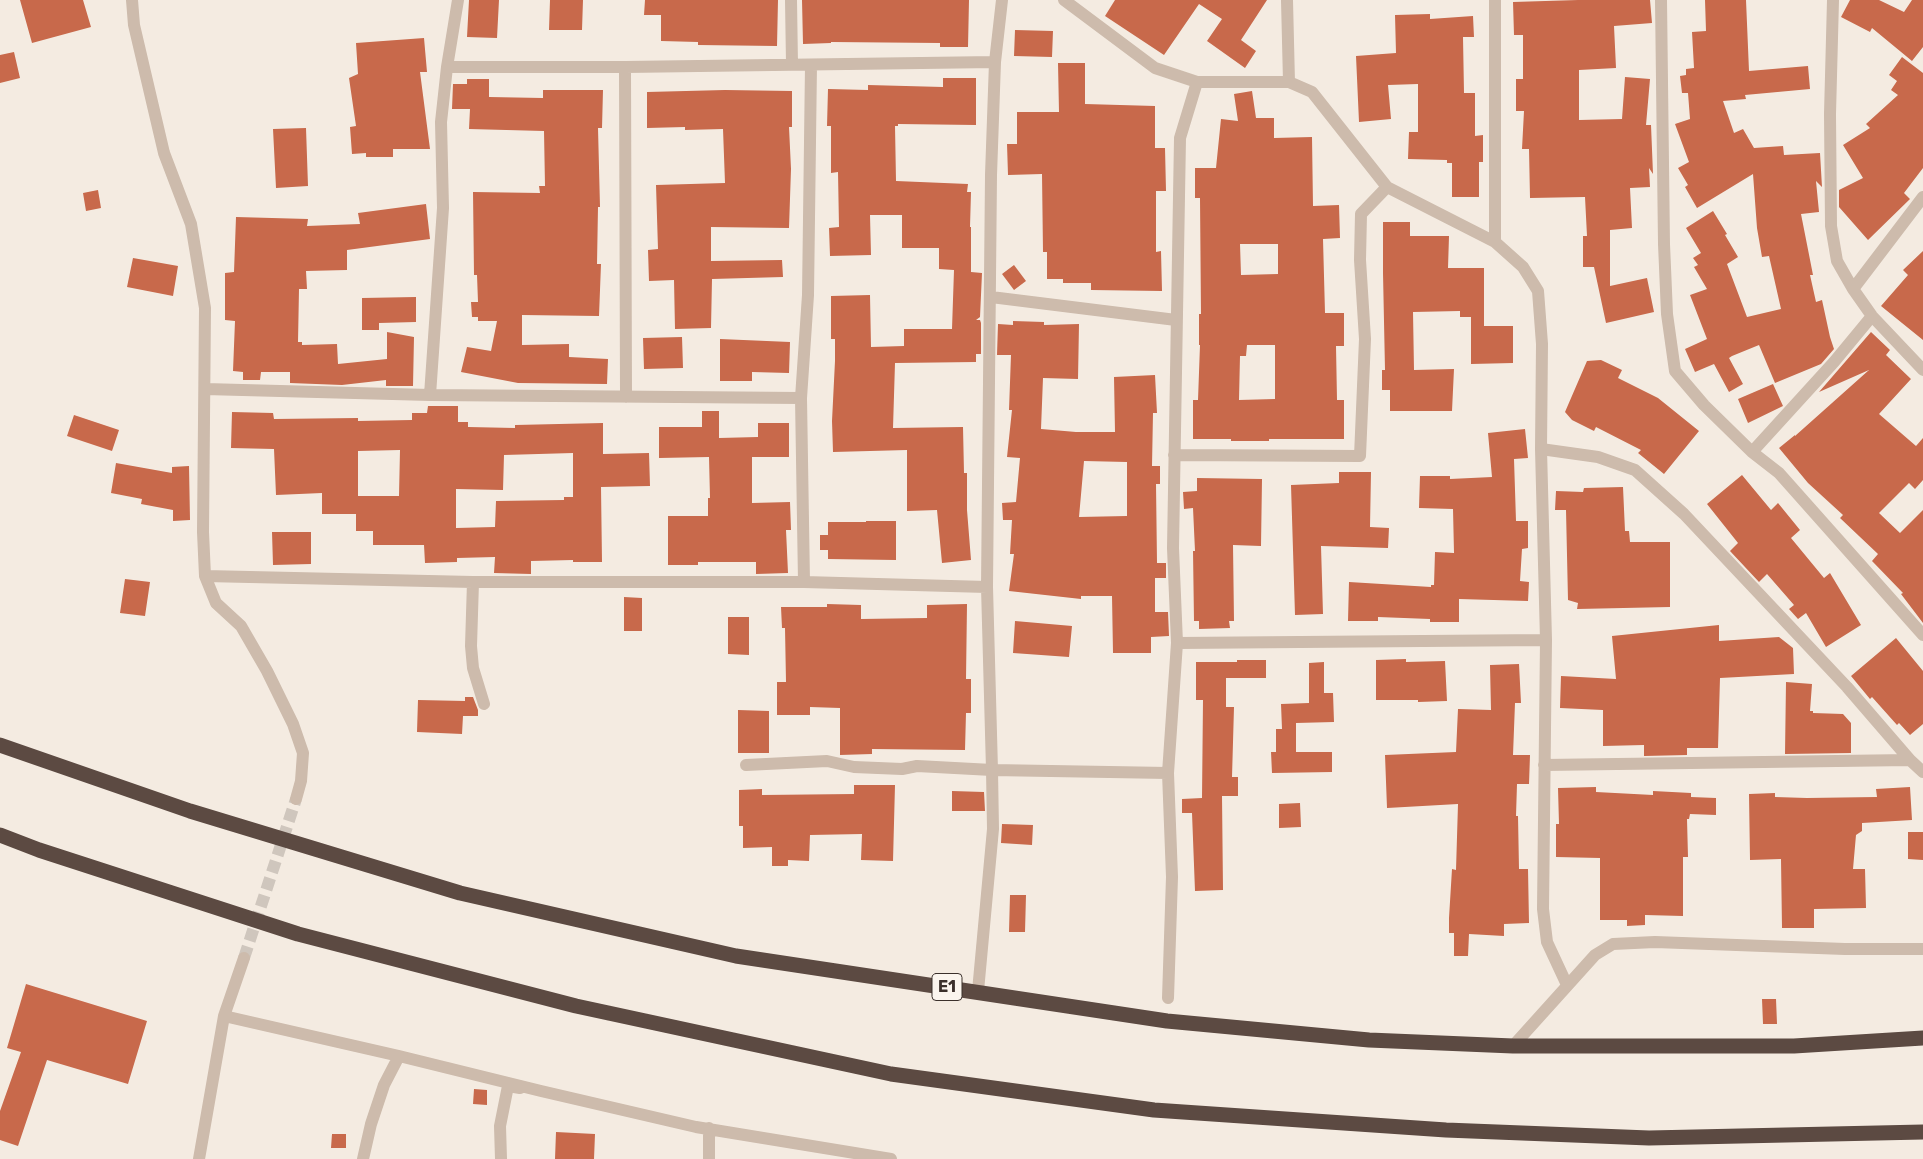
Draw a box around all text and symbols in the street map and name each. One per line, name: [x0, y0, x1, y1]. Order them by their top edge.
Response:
road number: E1: [932, 974, 962, 1000]

